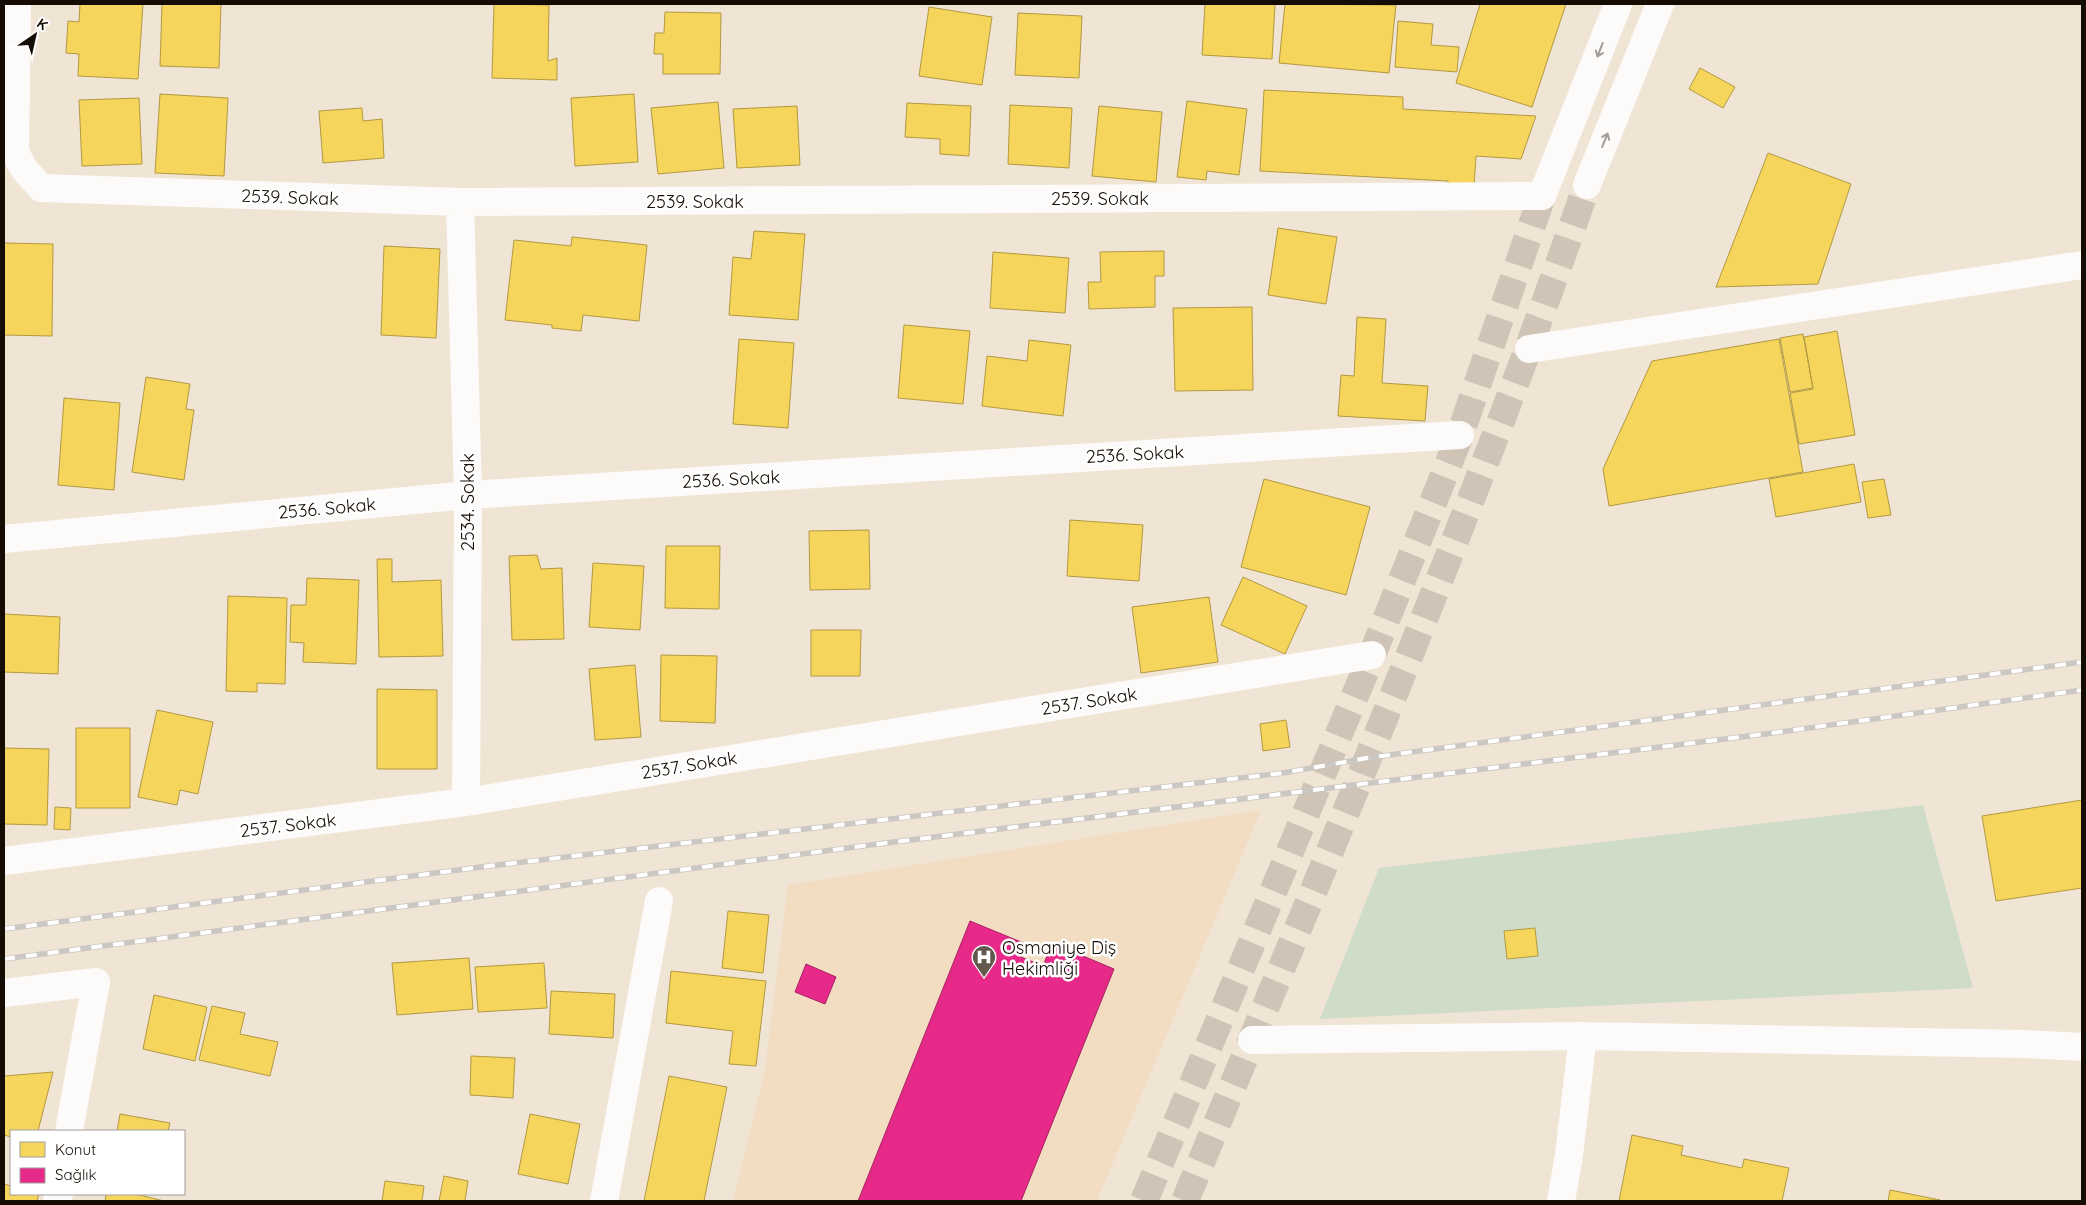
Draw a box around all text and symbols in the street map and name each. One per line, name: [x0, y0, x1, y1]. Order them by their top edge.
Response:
north arrow: [10, 10, 60, 60]
text: K: [33, 14, 51, 34]
one-way arrow: [1594, 42, 1604, 57]
one-way arrow: [1601, 133, 1610, 148]
street label: 2539. Sokak: [241, 184, 339, 210]
street label: 2539. Sokak: [1051, 187, 1149, 210]
street label: 2539. Sokak: [646, 190, 744, 213]
street label: 2536. Sokak: [1085, 440, 1185, 468]
street label: 2534. Sokak: [456, 453, 479, 551]
street label: 2536. Sokak: [681, 465, 781, 493]
street label: 2536. Sokak: [277, 492, 377, 524]
street label: 2537. Sokak: [1039, 682, 1139, 720]
street label: 2537. Sokak: [639, 746, 739, 784]
street label: 2537. Sokak: [239, 808, 337, 842]
place label: Osmaniye Diş Hekimliği: [1002, 936, 1116, 980]
hospital icon: Osmaniye Diş Hekimliği: [971, 944, 997, 978]
legend: [10, 1130, 185, 1195]
text: Konut: [55, 1140, 96, 1159]
text: Sağlık: [55, 1165, 97, 1184]

